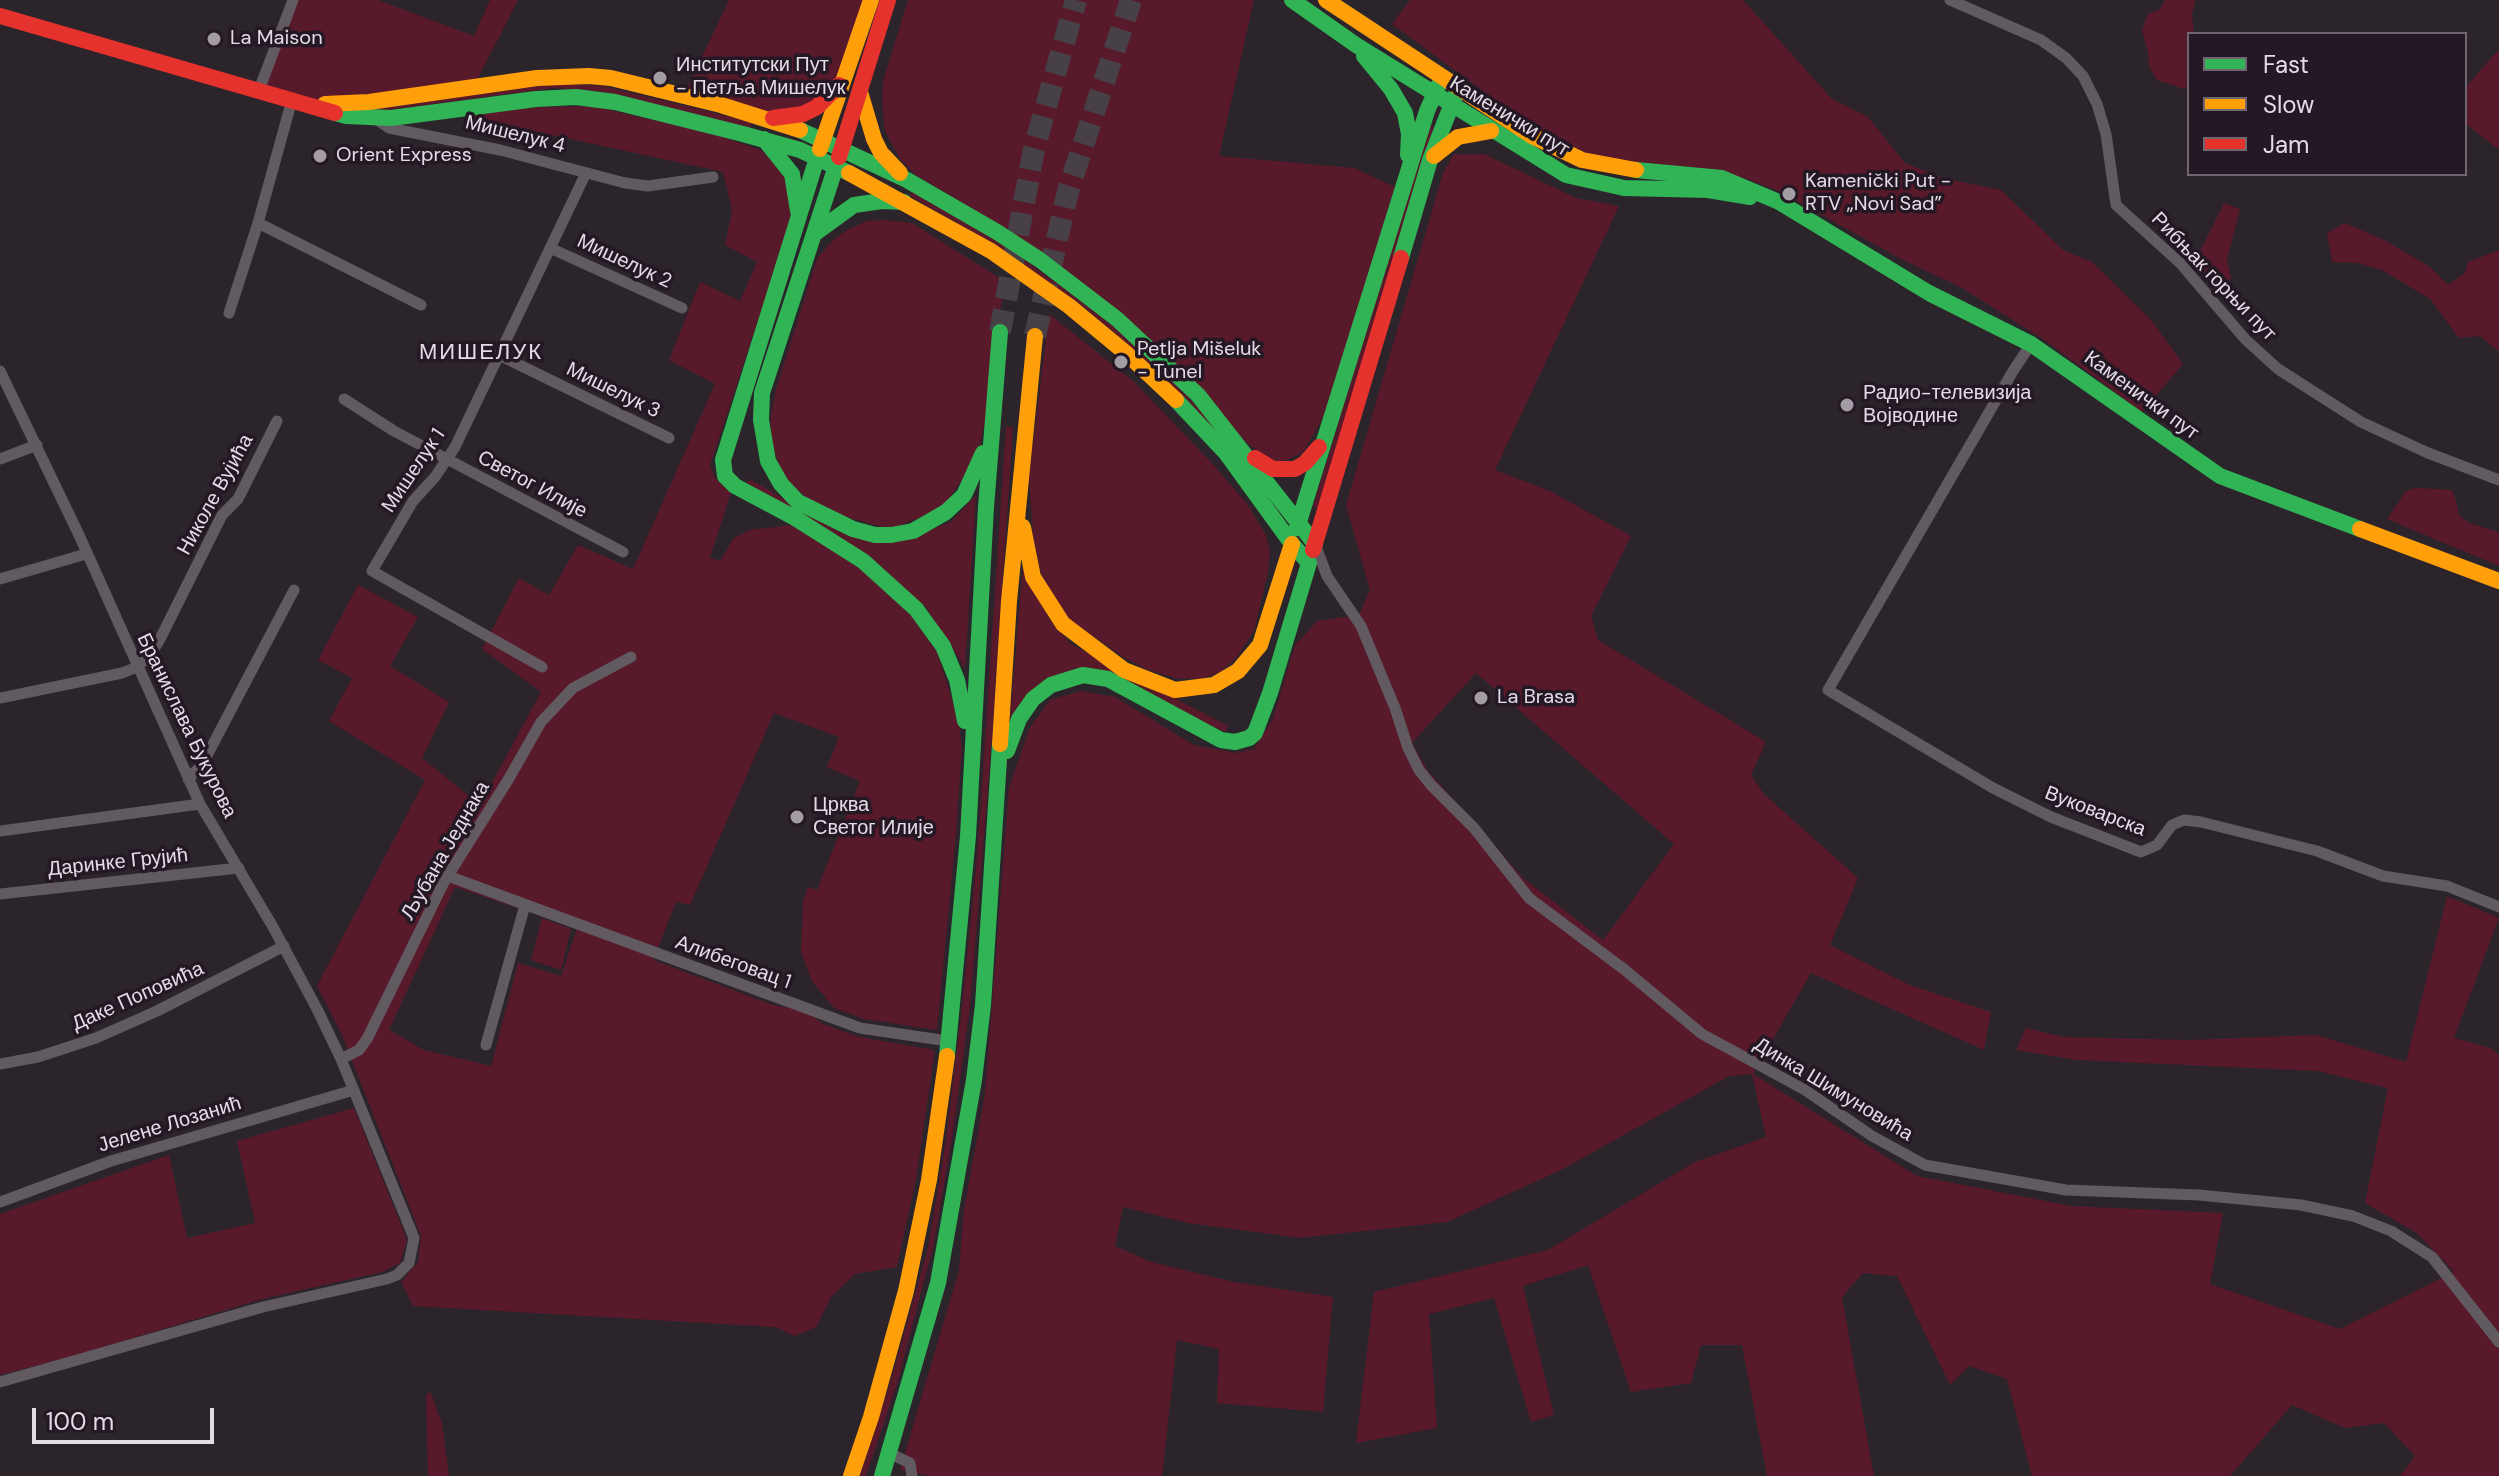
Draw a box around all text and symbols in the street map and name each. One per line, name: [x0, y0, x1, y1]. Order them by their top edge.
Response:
place label: La Maison: [230, 27, 323, 51]
marker: La Maison: [205, 30, 223, 48]
legend: [2187, 32, 2467, 176]
text: Fast: [2263, 49, 2309, 80]
place label: Институтски Пут - Петља Мишелук: [676, 54, 845, 101]
marker: Институтски Пут - Петља Мишелук: [651, 69, 669, 87]
street label: Каменички пут: [1445, 72, 1573, 162]
text: Slow: [2263, 89, 2314, 120]
street label: Мишелук 4: [463, 111, 567, 159]
text: Jam: [2263, 129, 2309, 160]
place label: Orient Express: [336, 144, 472, 168]
marker: Orient Express: [311, 147, 329, 165]
place label: Kamenički Put - RTV „Novi Sad”: [1805, 170, 1951, 217]
marker: Kamenički Put - RTV „Novi Sad”: [1780, 185, 1798, 203]
street label: Рибњак горњи пут: [2146, 208, 2280, 346]
street label: Мишелук 2: [573, 230, 675, 294]
place label: Petlja Mišeluk - Tunel: [1137, 338, 1261, 385]
district label: МИШЕЛУК: [419, 340, 543, 366]
street label: Каменички пут: [2079, 346, 2203, 446]
marker: Petlja Mišeluk - Tunel: [1112, 353, 1130, 371]
street label: Мишелук 3: [562, 358, 664, 424]
place label: Радио-телевизија Војводине: [1863, 382, 2031, 429]
marker: Радио-телевизија Војводине: [1838, 396, 1856, 414]
street label: Мишелук 1: [377, 424, 451, 518]
street label: Николе Вујића: [173, 430, 259, 560]
street label: Светог Илије: [473, 446, 591, 524]
street label: Бранислава Букурова: [131, 630, 241, 822]
place label: La Brasa: [1497, 686, 1575, 710]
marker: La Brasa: [1472, 689, 1490, 707]
street label: Љубана Једнака: [397, 778, 495, 924]
street label: Вуковарска: [2041, 782, 2149, 842]
place label: Црква Светог Илије: [813, 794, 934, 841]
marker: Црква Светог Илије: [788, 808, 806, 826]
street label: Даринке Грујић: [47, 844, 189, 882]
street label: Алибеговац 1: [672, 931, 794, 995]
street label: Даке Поповића: [68, 957, 208, 1037]
street label: Динка Шимуновића: [1749, 1033, 1917, 1147]
street label: Јелене Лозанић: [96, 1092, 244, 1158]
scale bar: [36, 1392, 218, 1442]
text: 100 m: [46, 1406, 114, 1437]

